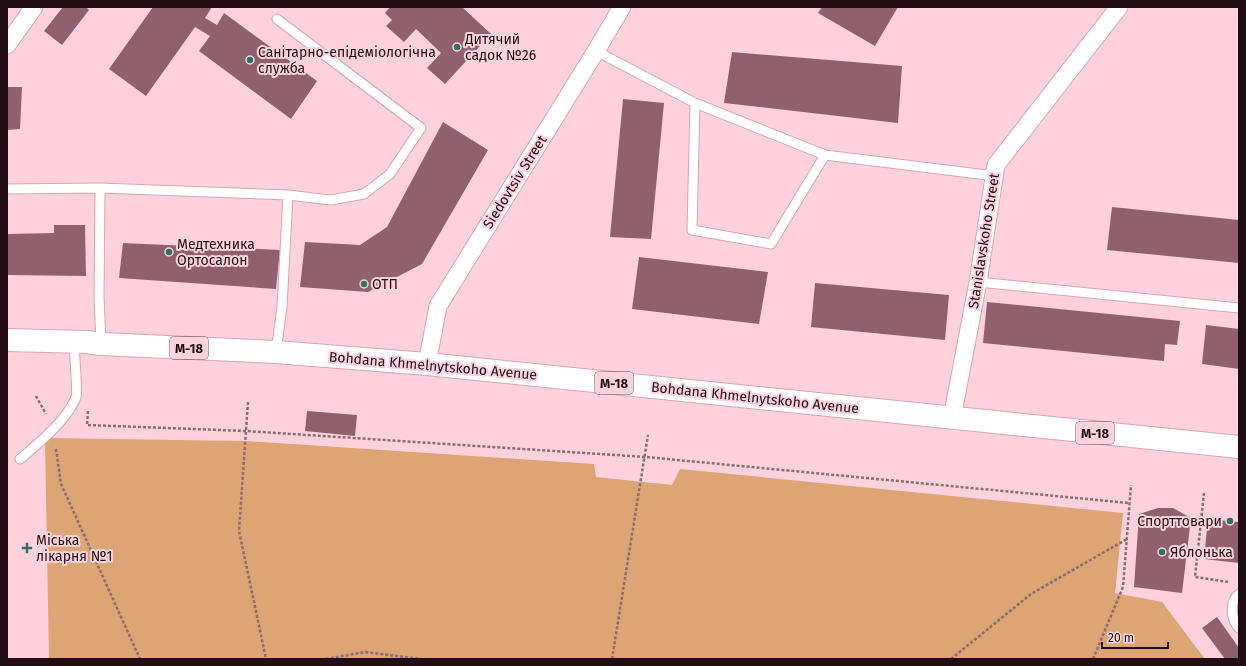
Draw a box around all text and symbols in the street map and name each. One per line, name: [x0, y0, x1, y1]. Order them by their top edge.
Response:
place label: Дитячий садок №26: [464, 31, 536, 64]
marker: Дитячий садок №26: [452, 42, 462, 52]
place label: Санітарно-епідеміологічна служба: [258, 44, 436, 77]
marker: Санітарно-епідеміологічна служба: [245, 55, 255, 65]
street label: Siedovtsiv Street: [480, 131, 551, 232]
street label: Stanislavskoho Street: [965, 171, 1003, 310]
place label: Медтехника Ортосалон: [177, 236, 255, 269]
marker: Медтехника Ортосалон: [164, 247, 174, 257]
place label: ОТП: [372, 276, 398, 293]
marker: ОТП: [359, 279, 369, 289]
road number: М-18: [170, 337, 208, 359]
street label: Bohdana Khmelnytskoho Avenue: [328, 348, 538, 384]
road number: М-18: [595, 372, 633, 394]
street label: Bohdana Khmelnytskoho Avenue: [650, 379, 860, 417]
road number: М-18: [1076, 422, 1114, 444]
place label: Спорттовари: [1137, 513, 1222, 530]
marker: Спорттовари: [1225, 516, 1235, 526]
place label: Міська лікарня №1: [36, 532, 113, 565]
marker: Міська лікарня №1: [21, 542, 33, 554]
place label: Яблонька: [1170, 544, 1233, 561]
marker: Яблонька: [1157, 547, 1167, 557]
scale bar: [1102, 624, 1168, 650]
text: 20 m: [1108, 631, 1134, 645]

